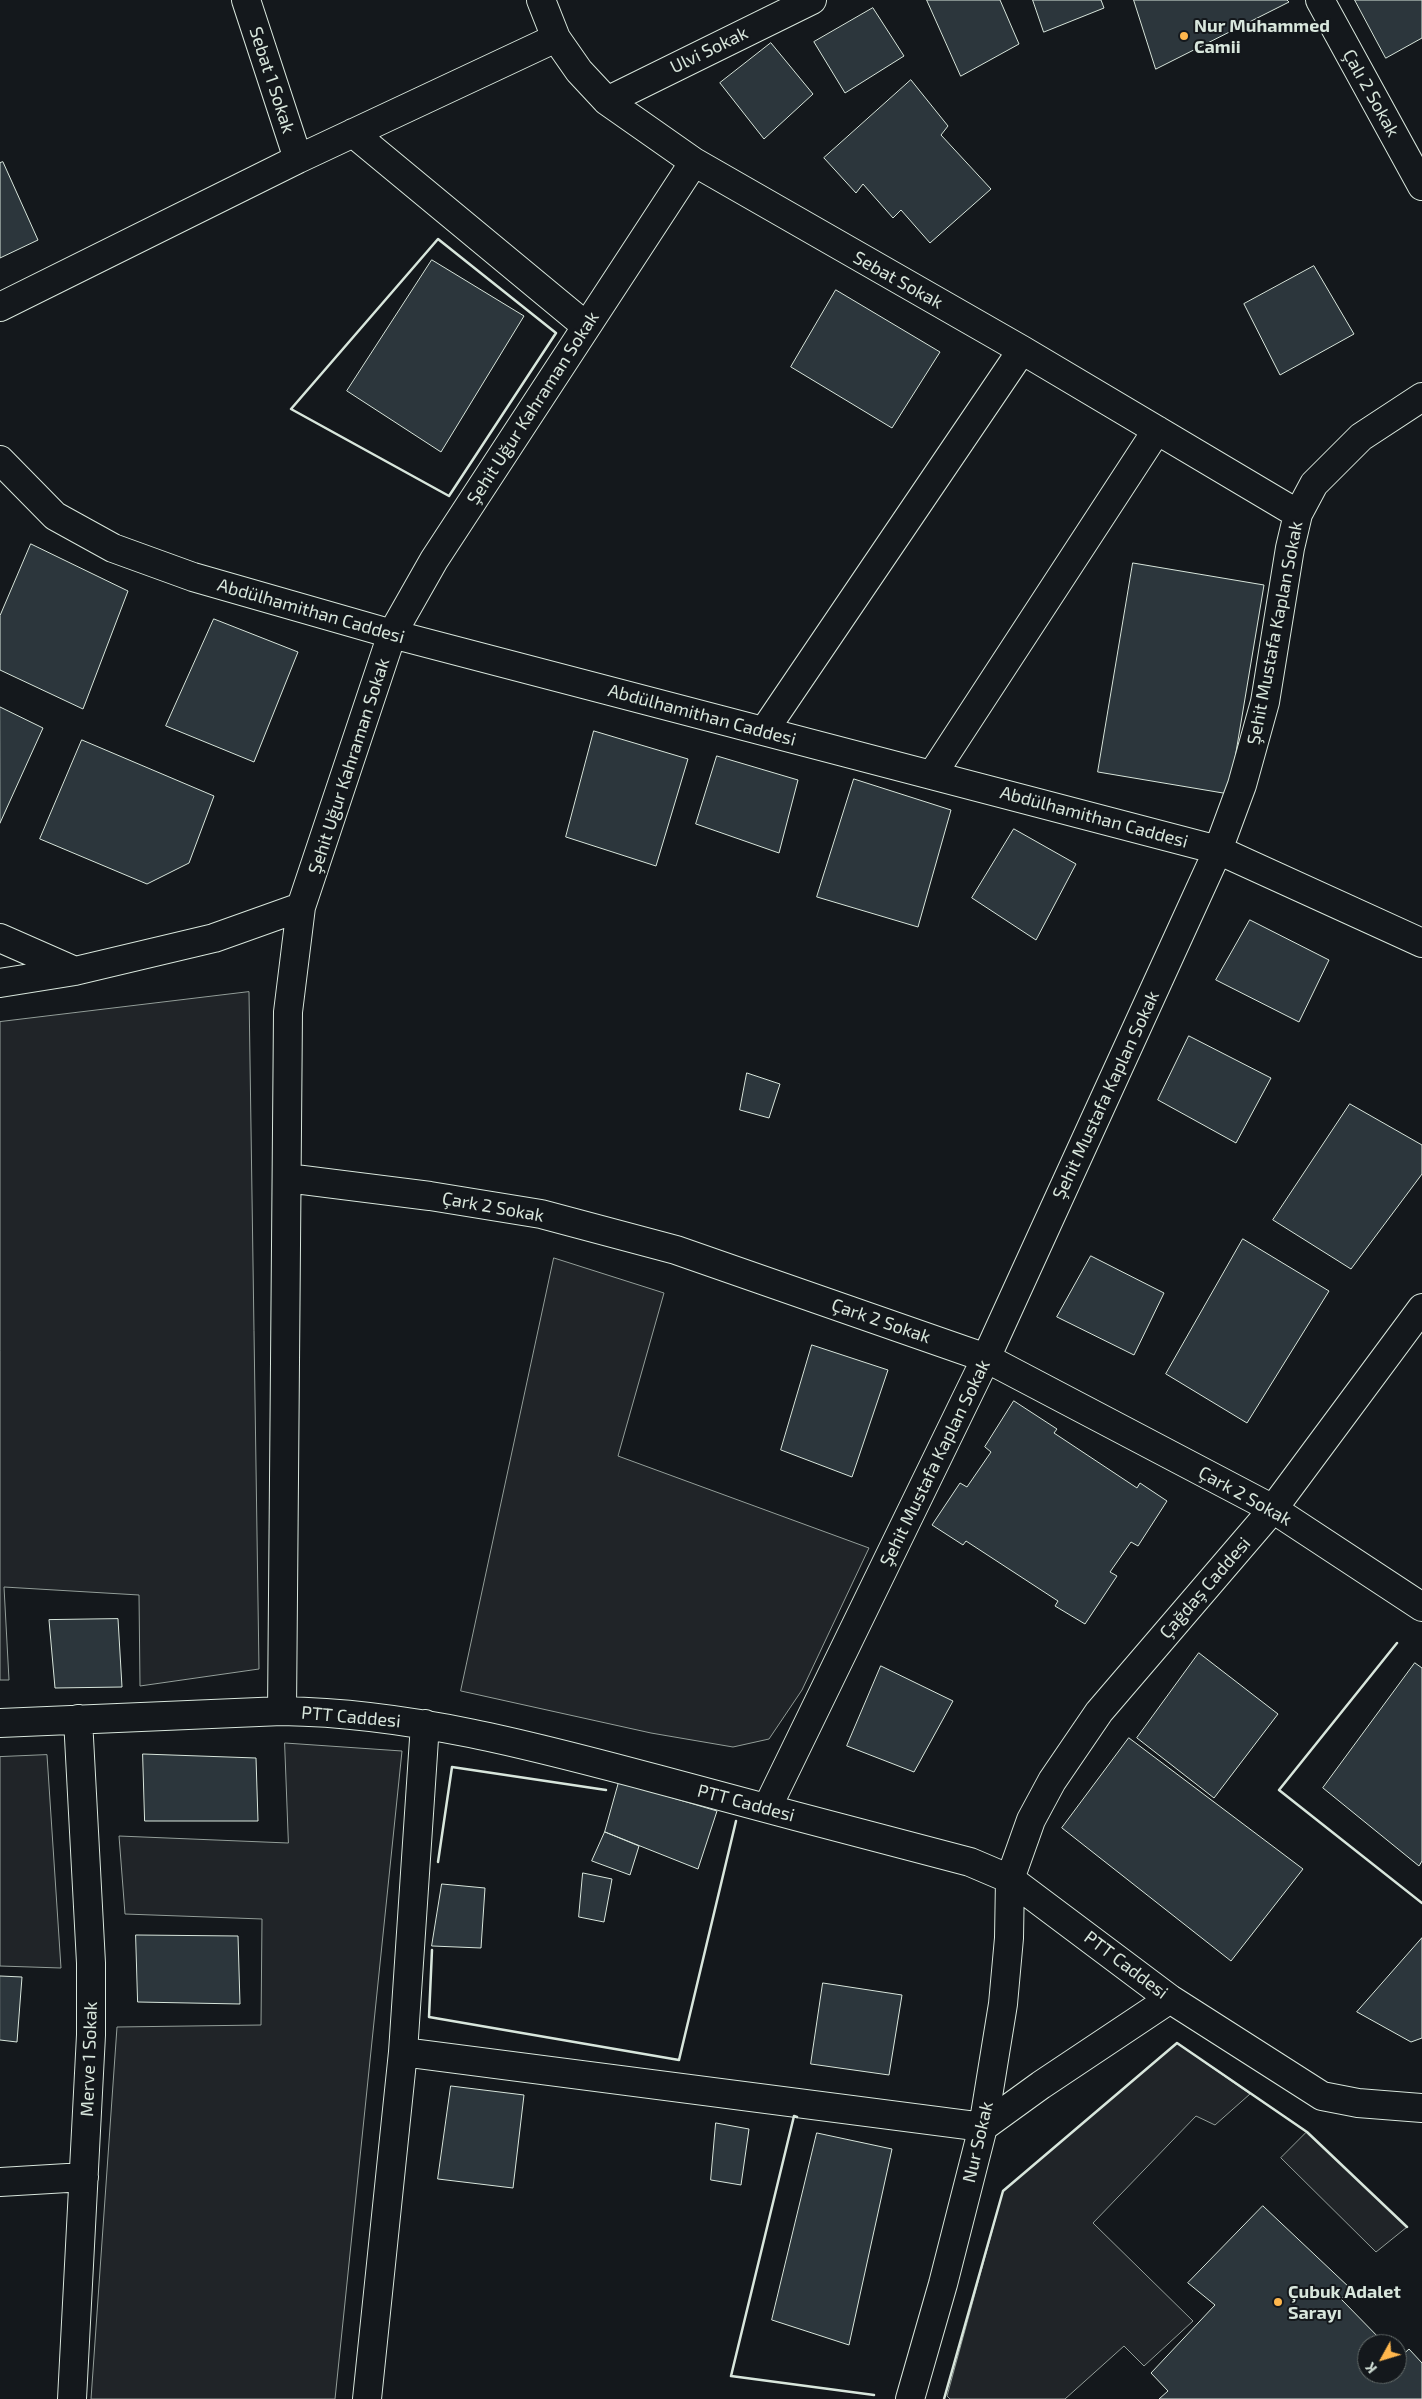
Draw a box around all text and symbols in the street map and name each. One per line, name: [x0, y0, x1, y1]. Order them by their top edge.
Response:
place label: Nur Muhammed Camii: [1194, 15, 1330, 58]
street label: Ulvi Sokak: [667, 22, 751, 78]
street label: Sebat 1 Sokak: [245, 24, 299, 136]
marker: Nur Muhammed Camii: [1178, 30, 1190, 42]
street label: Çalı 2 Sokak: [1338, 46, 1404, 140]
street label: Sebat Sokak: [849, 246, 947, 314]
street label: Şehit Uğur Kahraman Sokak: [462, 307, 604, 509]
street label: Şehit Mustafa Kaplan Sokak: [1243, 519, 1307, 747]
street label: Abdülhamithan Caddesi: [215, 574, 407, 648]
street label: Şehit Uğur Kahraman Sokak: [304, 655, 394, 877]
street label: Abdülhamithan Caddesi: [606, 680, 798, 750]
street label: Abdülhamithan Caddesi: [998, 782, 1190, 852]
street label: Şehit Mustafa Kaplan Sokak: [1048, 987, 1164, 1203]
street label: Çark 2 Sokak: [440, 1187, 546, 1227]
street label: Çark 2 Sokak: [829, 1294, 933, 1348]
street label: Şehit Mustafa Kaplan Sokak: [875, 1356, 995, 1570]
street label: Çark 2 Sokak: [1195, 1462, 1295, 1530]
street label: Çağdaş Caddesi: [1155, 1533, 1255, 1643]
street label: PTT Caddesi: [300, 1702, 402, 1732]
street label: PTT Caddesi: [695, 1780, 797, 1826]
street label: PTT Caddesi: [1080, 1926, 1172, 2004]
street label: Merve 1 Sokak: [76, 2001, 102, 2117]
street label: Nur Sokak: [958, 2099, 998, 2185]
place label: Çubuk Adalet Sarayı: [1288, 2281, 1401, 2324]
marker: Çubuk Adalet Sarayı: [1272, 2296, 1284, 2308]
north arrow: [1357, 2334, 1407, 2384]
text: K: [1361, 2359, 1380, 2377]

